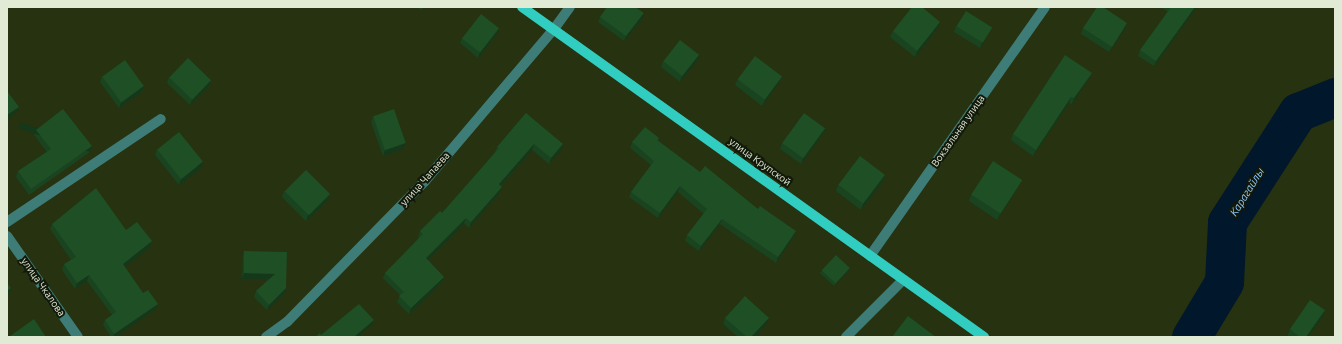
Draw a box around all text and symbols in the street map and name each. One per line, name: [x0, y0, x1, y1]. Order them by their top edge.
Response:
street label: Вокзальная улица: [929, 93, 987, 169]
street label: улица Крупской: [727, 136, 793, 188]
street label: улица Чапаева: [398, 150, 452, 208]
water label: Карагайлы: [1227, 165, 1267, 219]
street label: улица Чкалова: [18, 256, 68, 318]

